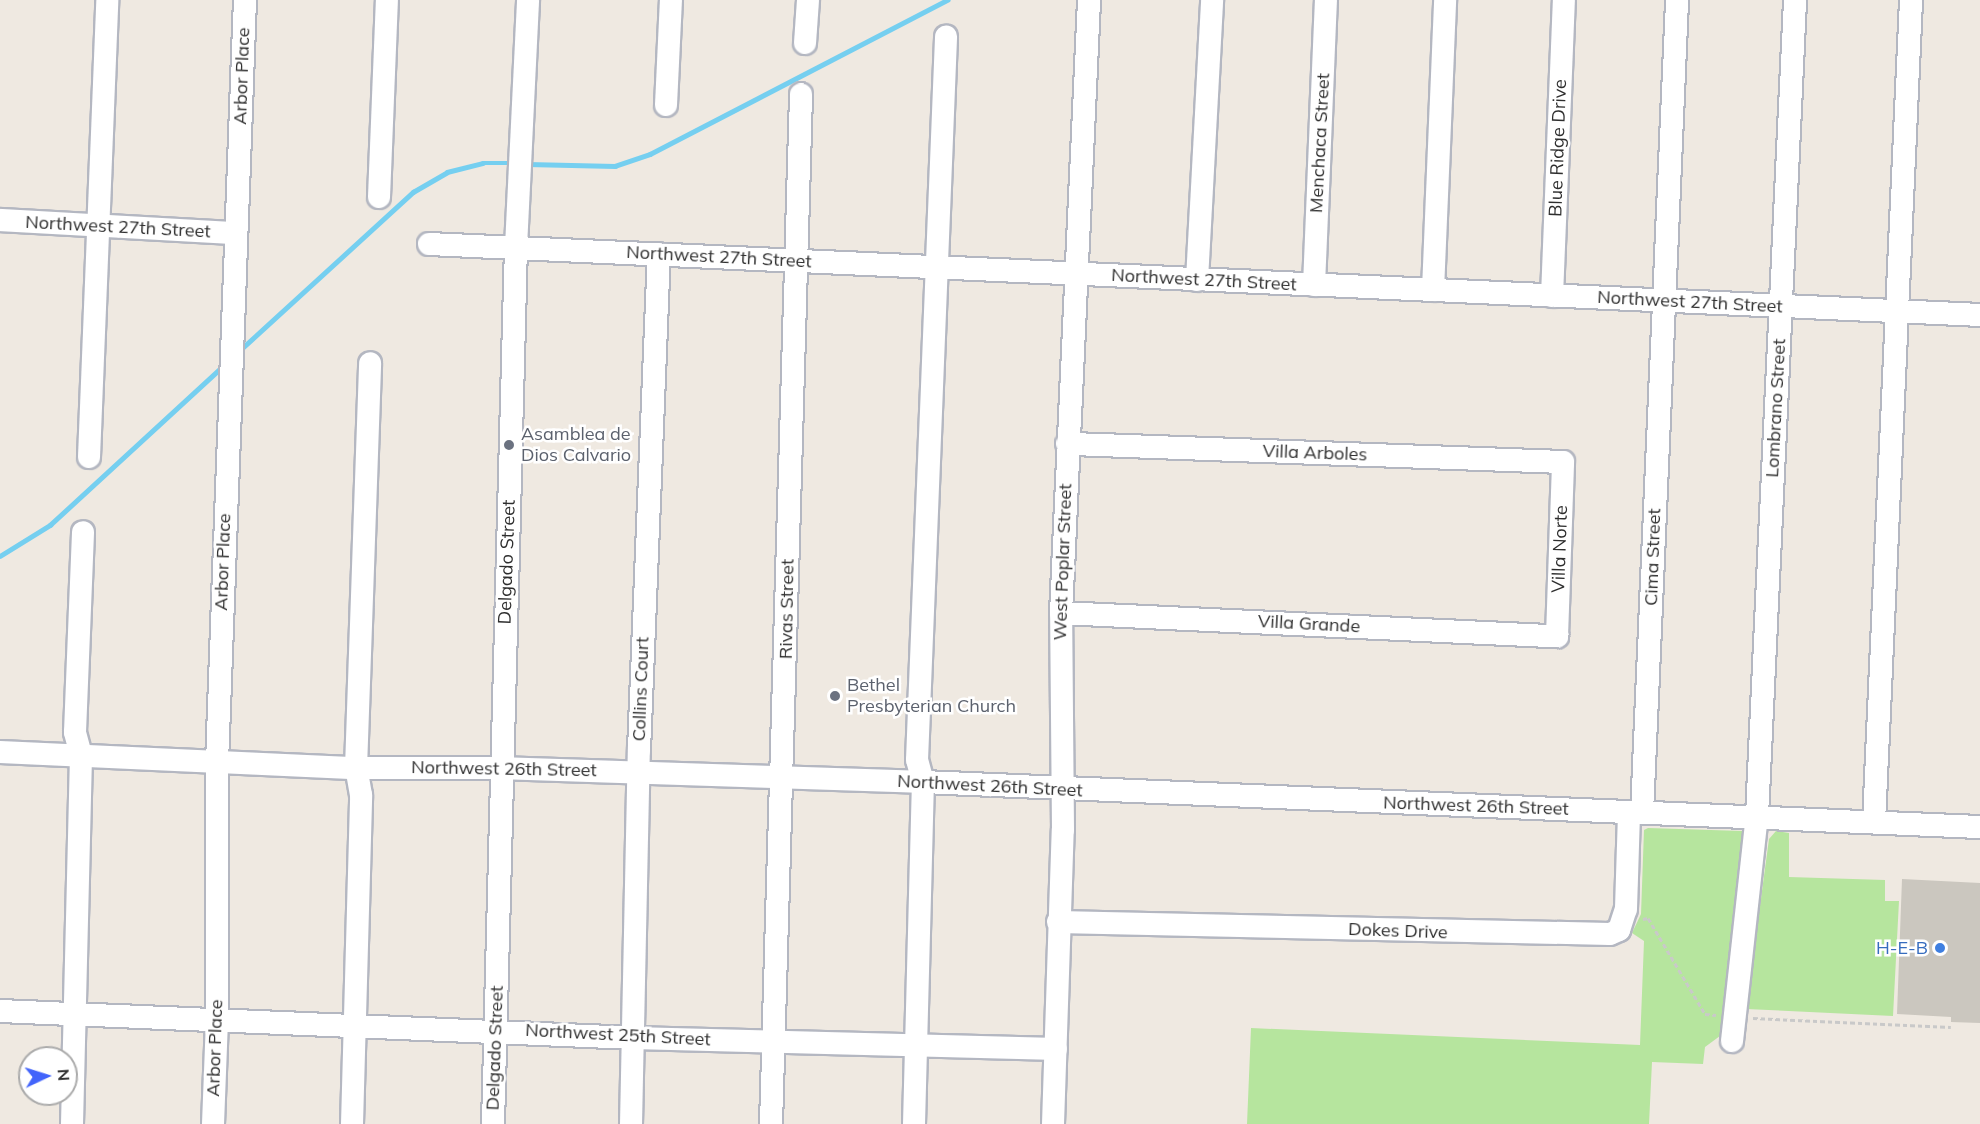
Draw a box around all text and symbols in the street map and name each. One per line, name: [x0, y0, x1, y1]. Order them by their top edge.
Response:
street label: Arbor Place: [230, 27, 254, 125]
street label: Menchaca Street: [1306, 72, 1334, 214]
street label: Blue Ridge Drive: [1545, 79, 1571, 217]
street label: Northwest 27th Street: [25, 211, 211, 243]
street label: Northwest 27th Street: [626, 241, 812, 273]
street label: Northwest 27th Street: [1111, 264, 1297, 296]
street label: Northwest 27th Street: [1597, 286, 1783, 318]
street label: Lombrano Street: [1762, 338, 1790, 478]
place label: Asamblea de Dios Calvario: [521, 424, 631, 466]
marker: Asamblea de Dios Calvario: [502, 438, 516, 452]
street label: Villa Arboles: [1262, 440, 1368, 466]
street label: West Poplar Street: [1049, 483, 1077, 641]
street label: Delgado Street: [494, 499, 520, 625]
street label: Villa Norte: [1548, 505, 1572, 593]
street label: Cima Street: [1641, 508, 1665, 606]
street label: Arbor Place: [211, 513, 235, 611]
street label: Rivas Street: [775, 559, 799, 659]
street label: Villa Grande: [1257, 611, 1361, 637]
street label: Collins Court: [628, 636, 654, 742]
place label: Bethel Presbyterian Church: [847, 675, 1016, 718]
marker: Bethel Presbyterian Church: [828, 689, 842, 703]
street label: Northwest 26th Street: [411, 757, 597, 781]
street label: Northwest 26th Street: [897, 770, 1083, 802]
street label: Northwest 26th Street: [1383, 792, 1569, 820]
street label: Dokes Drive: [1348, 918, 1448, 944]
place label: H-E-B: [1876, 937, 1928, 959]
marker: H-E-B: [1933, 941, 1947, 955]
street label: Delgado Street: [482, 985, 508, 1111]
street label: Arbor Place: [203, 999, 227, 1097]
street label: Northwest 25th Street: [525, 1019, 711, 1051]
north arrow: [18, 1046, 78, 1106]
text: N: [54, 1068, 74, 1082]

